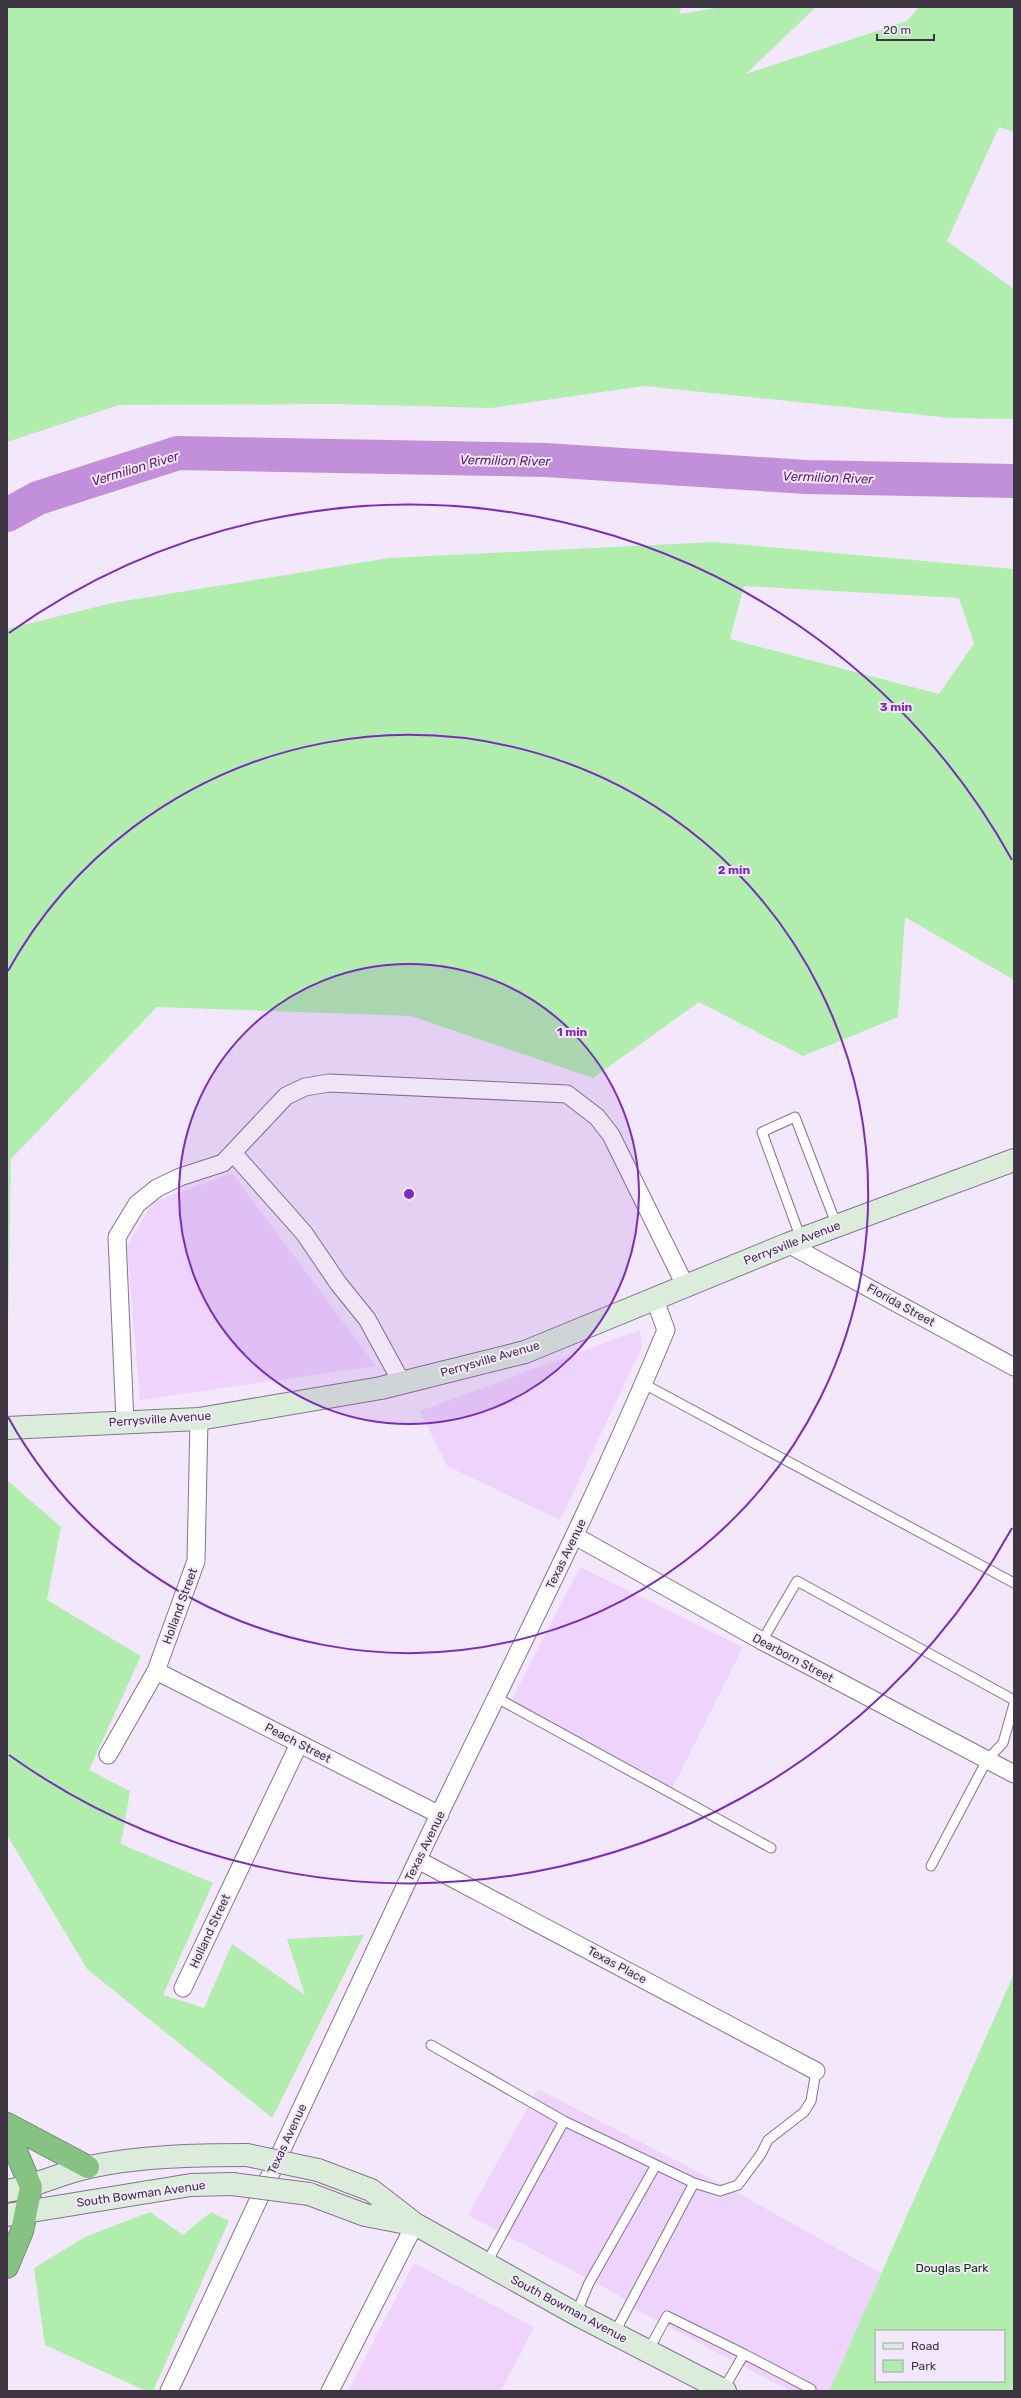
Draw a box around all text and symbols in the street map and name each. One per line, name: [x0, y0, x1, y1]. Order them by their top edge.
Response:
scale bar: [877, 16, 934, 42]
text: 20 m: [883, 23, 911, 37]
water label: Vermilion River: [90, 448, 182, 489]
water label: Vermilion River: [460, 452, 551, 469]
water label: Vermilion River: [782, 468, 875, 487]
text: 3 min: [880, 700, 913, 714]
text: 2 min: [718, 863, 751, 877]
text: 1 min: [557, 1025, 588, 1039]
centre of rings: [402, 1187, 416, 1201]
street label: Perrysville Avenue: [742, 1218, 843, 1268]
street label: Florida Street: [865, 1281, 938, 1330]
street label: Perrysville Avenue: [439, 1338, 541, 1380]
street label: Perrysville Avenue: [108, 1408, 212, 1430]
street label: Texas Avenue: [543, 1516, 589, 1591]
street label: Holland Street: [160, 1566, 200, 1646]
street label: Dearborn Street: [750, 1631, 836, 1685]
street label: Peach Street: [263, 1720, 334, 1766]
street label: Texas Avenue: [402, 1808, 448, 1883]
street label: Holland Street: [187, 1892, 233, 1970]
street label: Texas Place: [585, 1944, 649, 1987]
street label: Texas Avenue: [265, 2101, 310, 2176]
street label: South Bowman Avenue: [76, 2178, 207, 2210]
park label: Douglas Park: [915, 2261, 989, 2275]
street label: South Bowman Avenue: [508, 2272, 630, 2346]
legend: [875, 2330, 1005, 2382]
text: Road: [911, 2339, 939, 2353]
text: Park: [911, 2359, 937, 2373]

